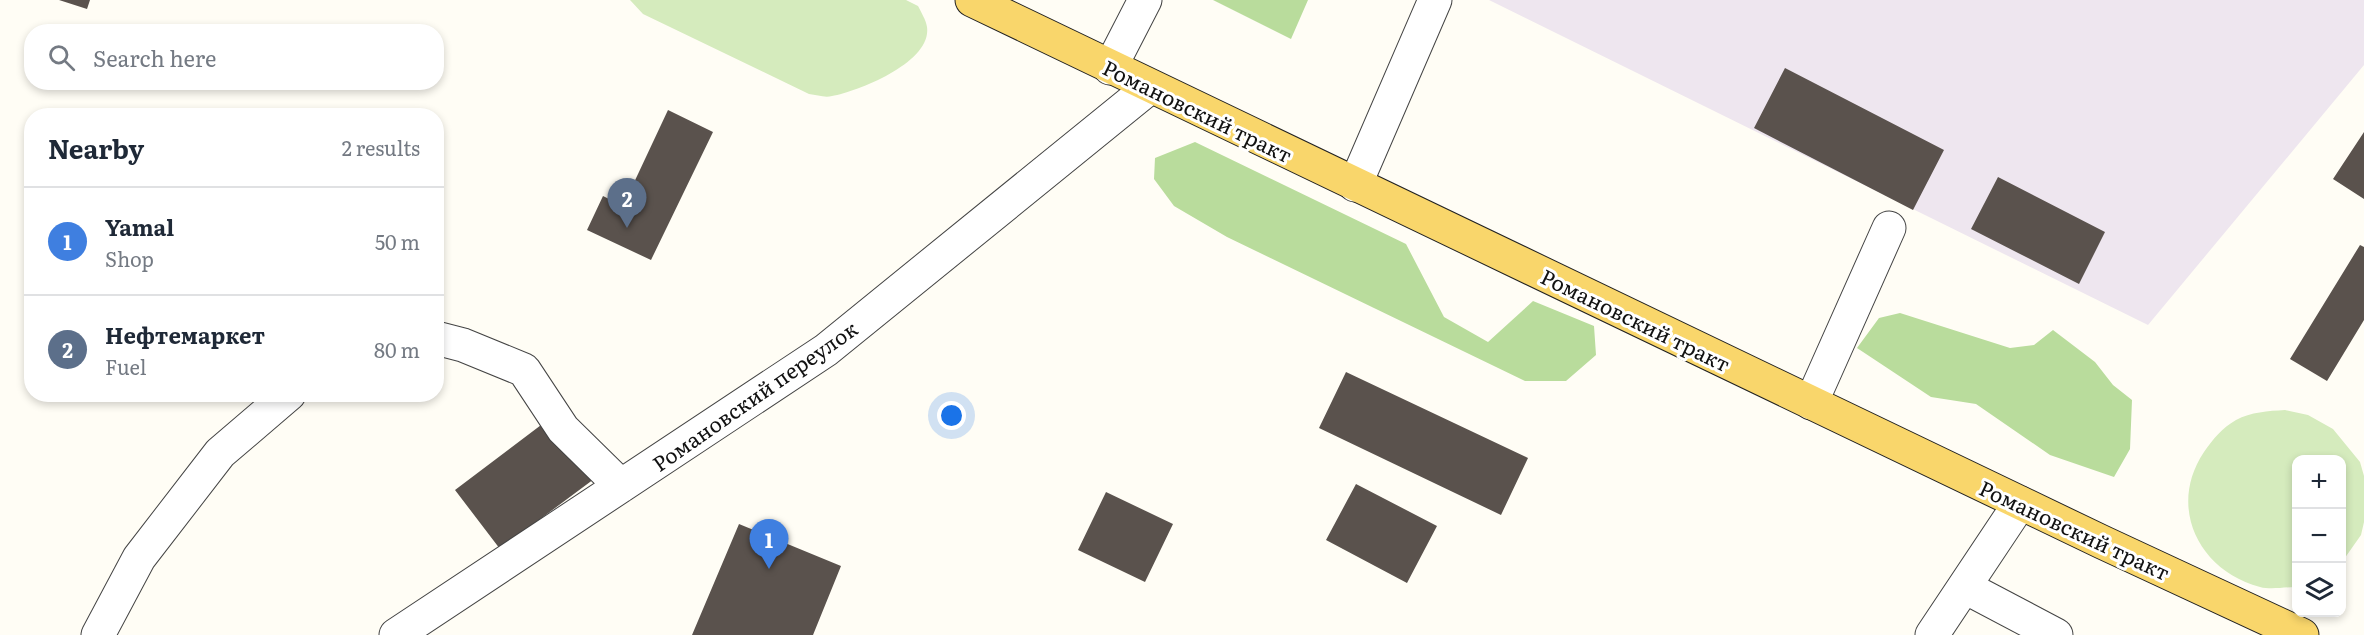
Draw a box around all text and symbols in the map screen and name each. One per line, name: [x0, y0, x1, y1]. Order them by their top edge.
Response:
search box: [24, 24, 444, 90]
icon: search: [45, 41, 78, 74]
text: Search here: [93, 41, 216, 74]
street label: Романовский тракт: [1098, 51, 1298, 169]
text: Nearby: [48, 128, 144, 167]
text: 2 results: [342, 132, 420, 162]
pin: 2: [608, 178, 646, 228]
text: Yamal: [105, 210, 174, 243]
text: 1: [63, 226, 72, 256]
text: 50 m: [375, 226, 420, 256]
text: Shop: [105, 243, 154, 273]
street label: Романовский тракт: [1536, 260, 1736, 378]
street label: Романовский переулок: [645, 312, 863, 478]
text: Нефтемаркет: [105, 318, 265, 351]
text: 2: [62, 334, 73, 364]
text: 80 m: [374, 334, 420, 364]
text: Fuel: [105, 351, 146, 381]
your location: [937, 401, 966, 430]
map controls: [2292, 455, 2346, 617]
button: +: [2292, 455, 2346, 509]
street label: Романовский тракт: [1975, 471, 2175, 587]
button: −: [2292, 509, 2346, 563]
pin: 1: [750, 520, 788, 569]
button: layers: [2292, 563, 2346, 617]

